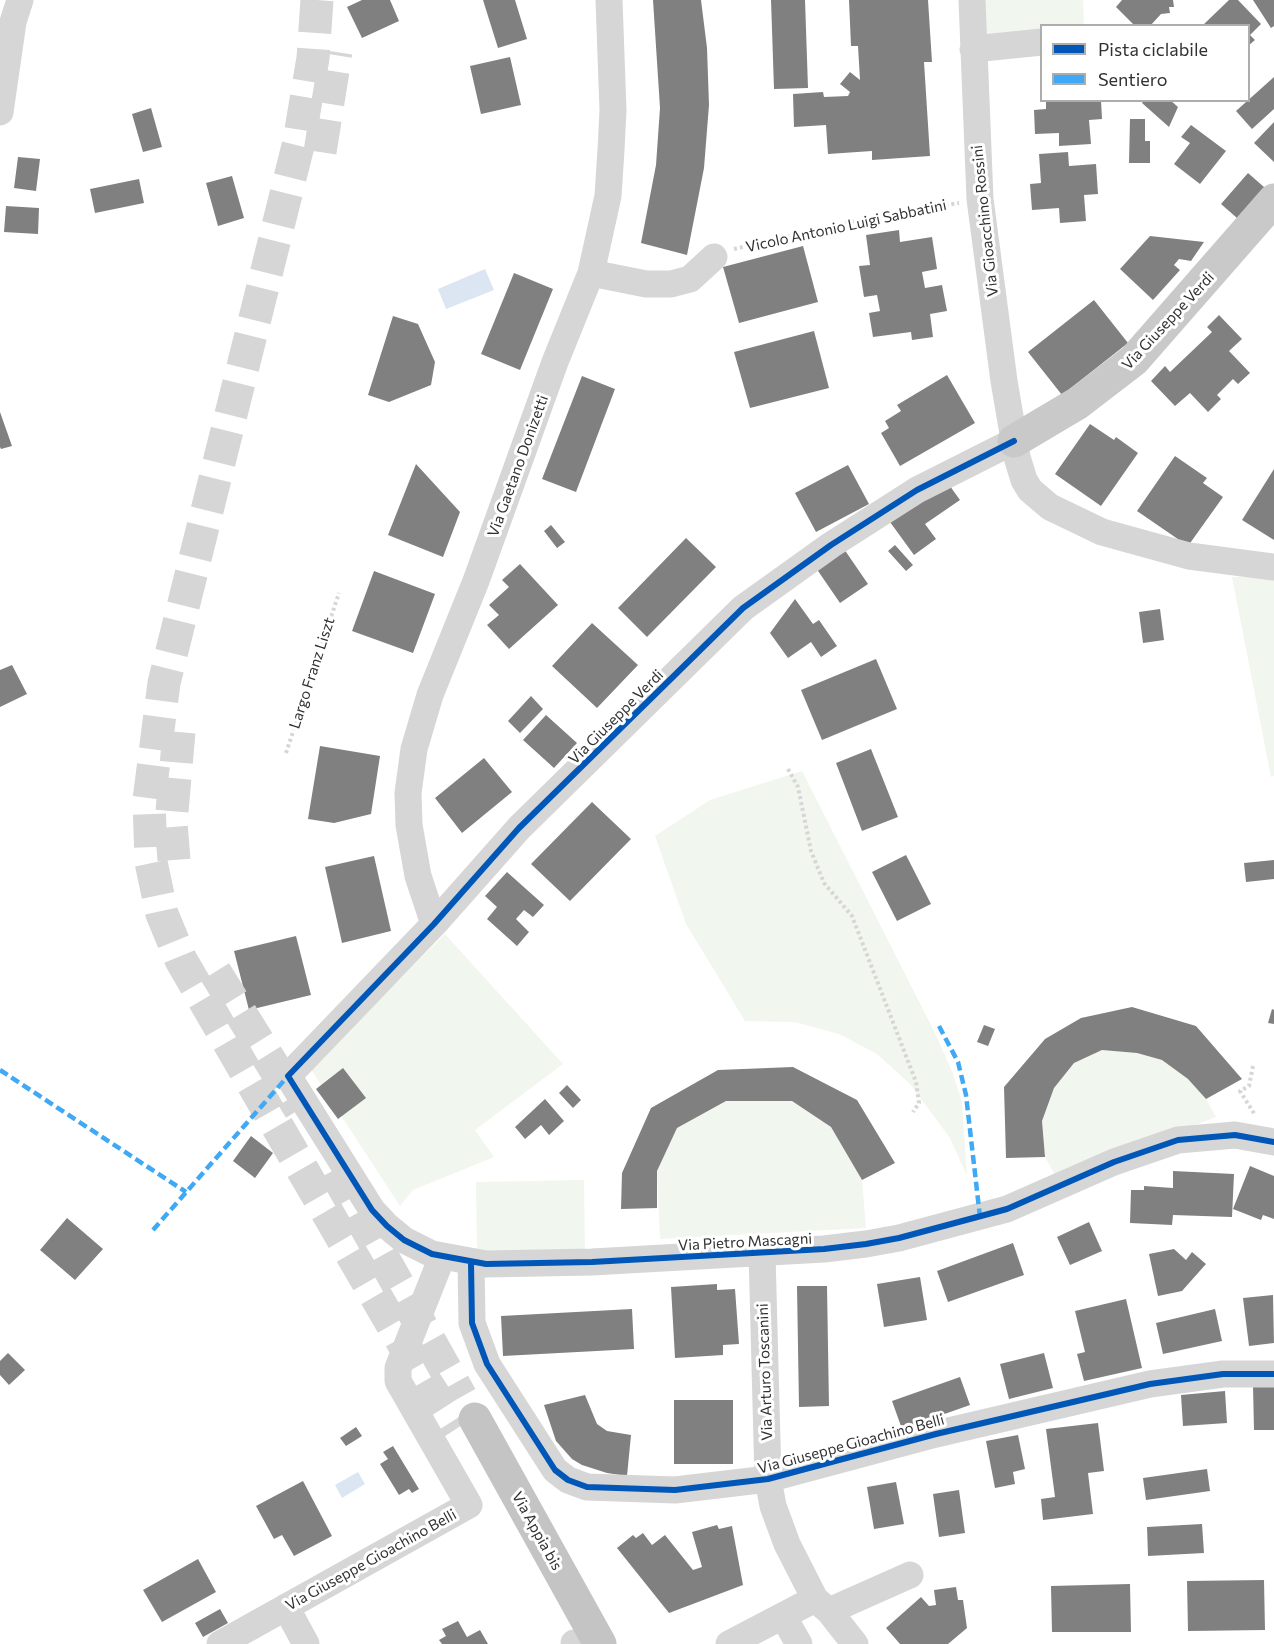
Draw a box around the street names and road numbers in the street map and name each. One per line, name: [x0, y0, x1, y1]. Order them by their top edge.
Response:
street label: Via Gioacchino Rossini: [968, 144, 1002, 298]
street label: Vicolo Antonio Luigi Sabbatini: [744, 196, 948, 256]
street label: Via Giuseppe Verdi: [1118, 269, 1218, 373]
street label: Via Gaetano Donizetti: [484, 393, 552, 539]
street label: Largo Franz Liszt: [286, 615, 338, 731]
street label: Via Giuseppe Verdi: [565, 666, 667, 768]
street label: Via Pietro Mascagni: [677, 1229, 813, 1255]
street label: Via Arturo Toscanini: [754, 1303, 776, 1441]
street label: Via Giuseppe Gioachino Belli: [756, 1410, 946, 1478]
street label: Via Appia bis: [508, 1489, 566, 1573]
street label: Via Giuseppe Gioachino Belli: [283, 1505, 459, 1615]

